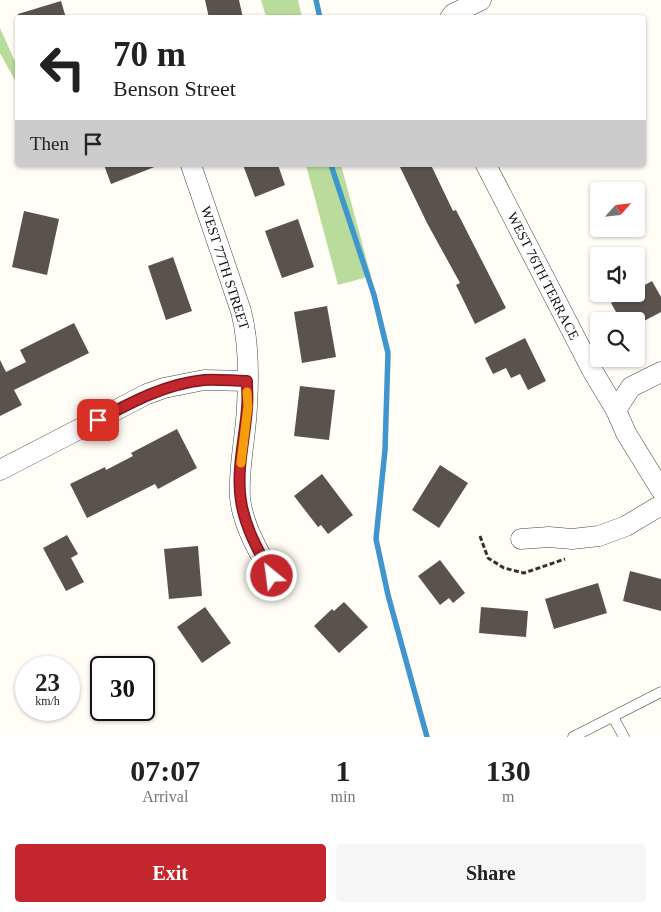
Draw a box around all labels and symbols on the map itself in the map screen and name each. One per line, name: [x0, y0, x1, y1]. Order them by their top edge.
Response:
north arrow: [590, 182, 645, 238]
street label: WEST 77TH STREET: [198, 204, 252, 332]
street label: WEST 76TH TERRACE: [504, 210, 582, 342]
pin: [77, 399, 119, 441]
position arrow: [245, 549, 297, 601]
speed limit sign: 30: [90, 656, 155, 721]

